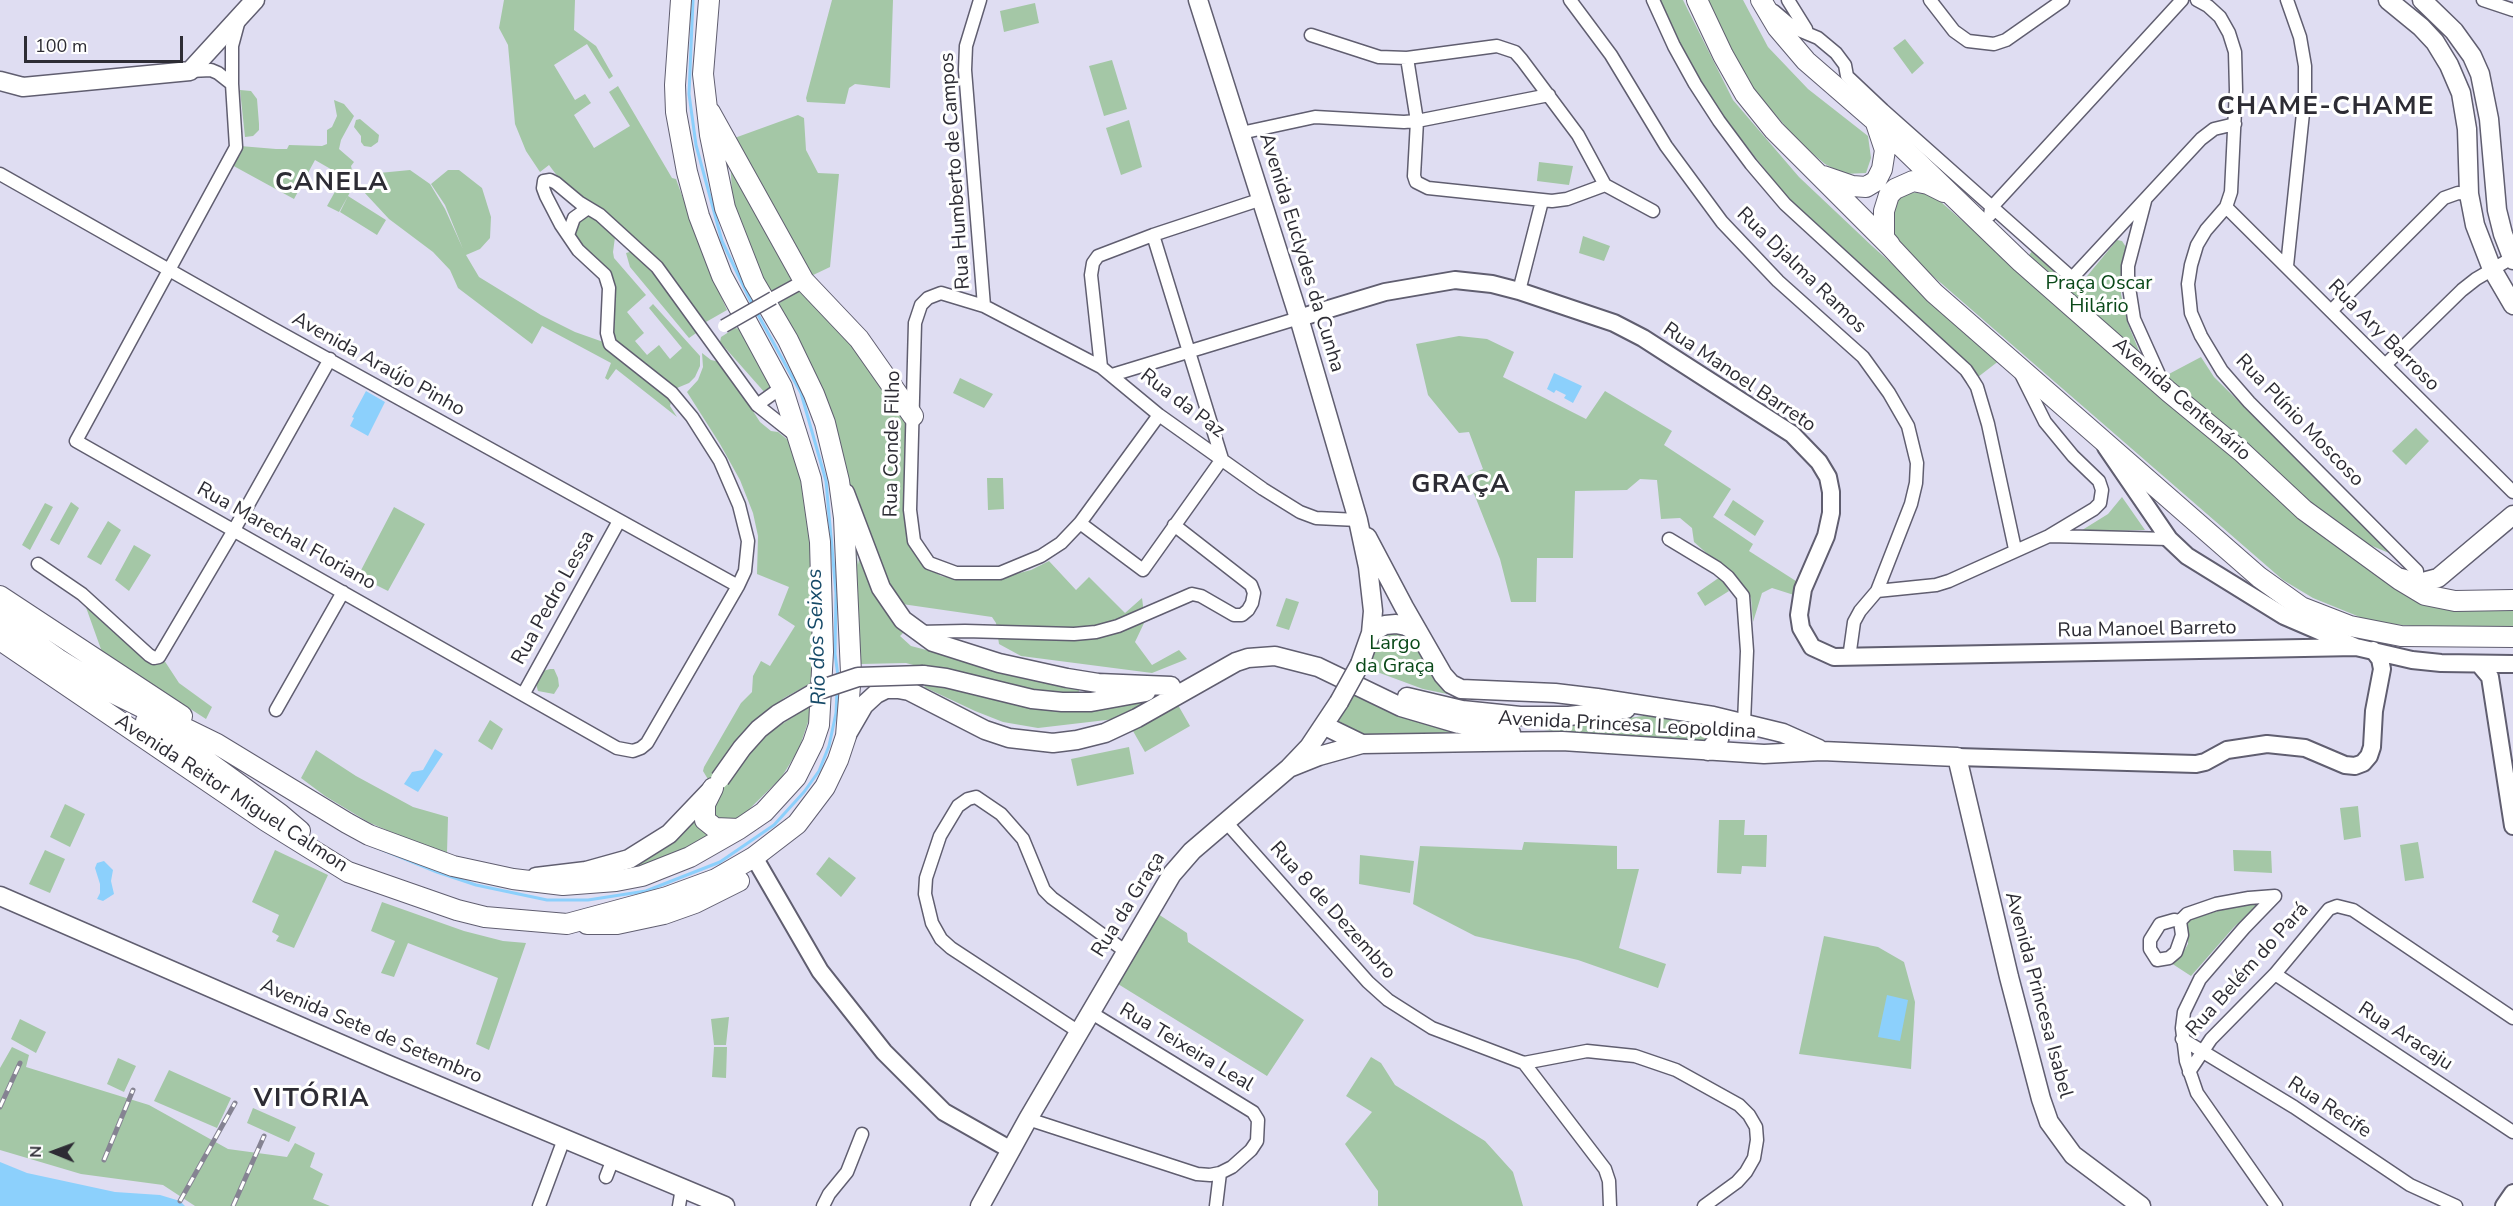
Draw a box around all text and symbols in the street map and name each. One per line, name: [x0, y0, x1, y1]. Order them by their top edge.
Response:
scale bar: [27, 24, 186, 62]
text: 100 m: [35, 34, 87, 58]
street label: Rua Humberto de Campos: [936, 52, 976, 290]
district label: CHAME-CHAME: [2217, 92, 2435, 124]
street label: Avenida Euclydes da Cunha: [1253, 131, 1349, 375]
district label: CANELA: [275, 168, 389, 200]
street label: Rua Djalma Ramos: [1731, 203, 1871, 339]
park label: Praça Oscar Hilário: [2046, 272, 2152, 319]
street label: Rua Ary Barroso: [2322, 275, 2444, 397]
street label: Avenida Araújo Pinho: [287, 308, 469, 422]
street label: Rua Manoel Barreto: [1658, 318, 1820, 438]
street label: Avenida Centenário: [2107, 333, 2255, 467]
street label: Rua Plínio Moscoso: [2230, 350, 2368, 492]
street label: Rua da Paz: [1135, 364, 1229, 444]
street label: Rua Conde Filho: [880, 370, 906, 518]
district label: GRAÇA: [1411, 470, 1511, 502]
street label: Rua Marechal Floriano: [192, 478, 380, 596]
street label: Rua Pedro Lessa: [507, 527, 601, 669]
water label: Rio dos Seixos: [803, 568, 833, 706]
street label: Rua Manoel Barreto: [2057, 616, 2237, 644]
park label: Largo da Graça: [1355, 632, 1435, 679]
street label: Avenida Princesa Leopoldina: [1497, 707, 1757, 745]
street label: Avenida Reitor Miguel Calmon: [110, 710, 352, 878]
street label: Rua 8 de Dezembro: [1264, 837, 1400, 985]
street label: Rua da Graça: [1087, 848, 1171, 962]
street label: Avenida Princesa Isabel: [1999, 889, 2077, 1101]
street label: Rua Belém do Pará: [2182, 898, 2314, 1042]
street label: Avenida Sete de Setembro: [256, 974, 486, 1090]
street label: Rua Aracaju: [2353, 997, 2457, 1077]
street label: Rua Teixeira Leal: [1115, 998, 1257, 1098]
street label: Rua Recife: [2283, 1072, 2375, 1144]
district label: VITÓRIA: [254, 1084, 370, 1116]
north arrow: [24, 1122, 84, 1182]
text: N: [25, 1146, 47, 1158]

